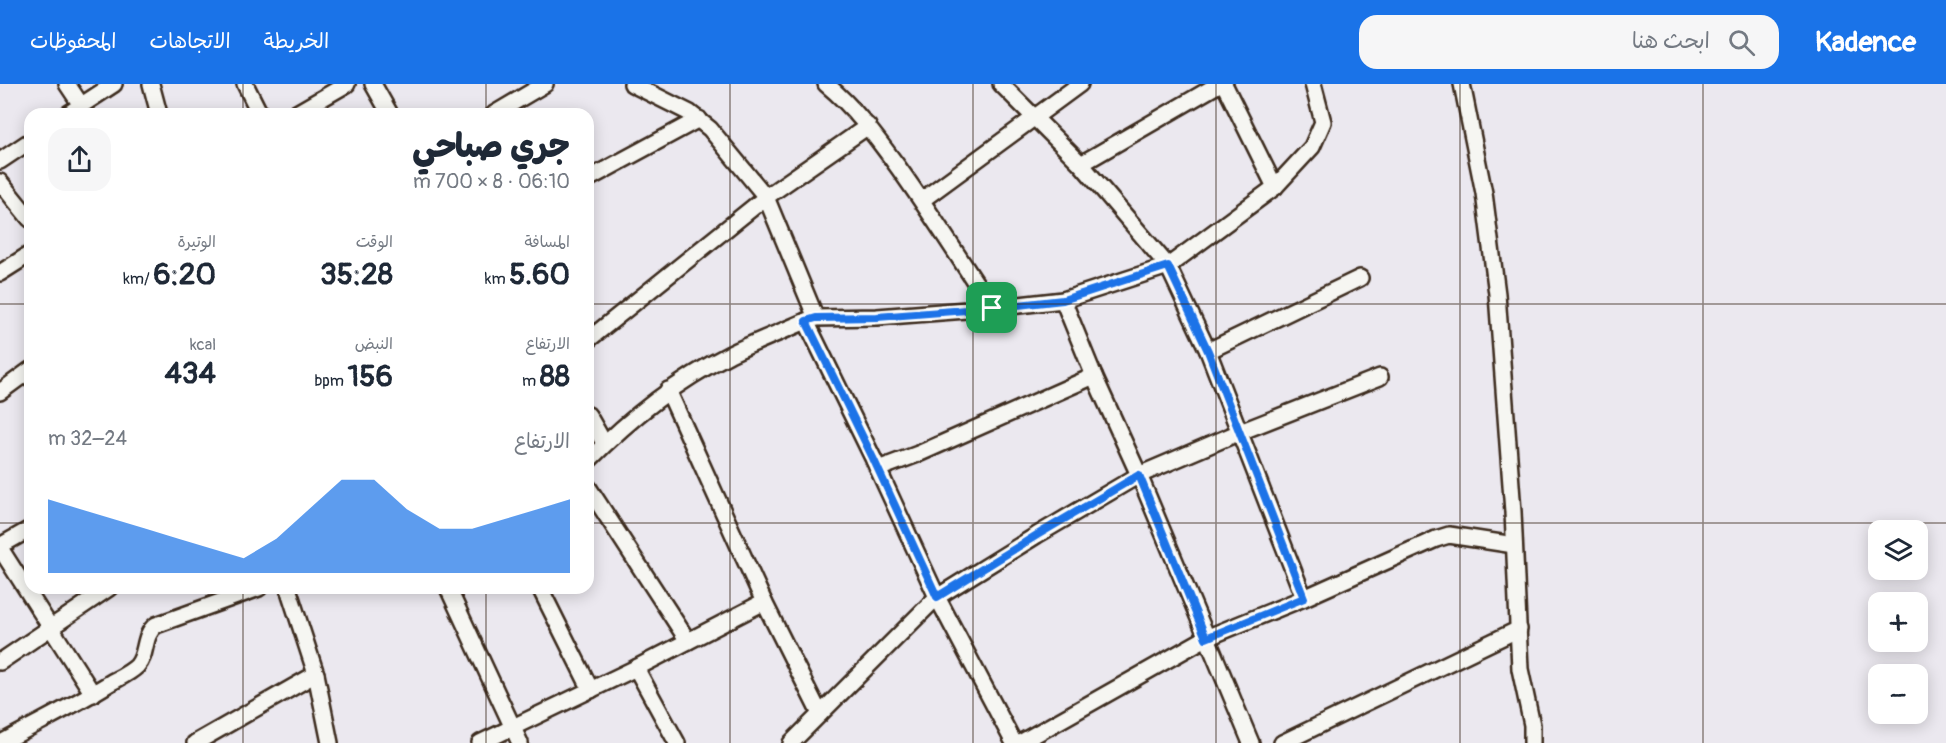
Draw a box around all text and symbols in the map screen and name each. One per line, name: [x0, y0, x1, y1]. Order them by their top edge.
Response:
search box: [1359, 15, 1779, 69]
text: Kadence: [1815, 25, 1916, 60]
icon: search: [1725, 26, 1758, 59]
text: ابحث هنا: [1632, 27, 1710, 55]
text: المحفوظات: [30, 28, 116, 55]
text: الاتجاهات: [149, 28, 231, 55]
text: الخريطة: [264, 28, 329, 55]
text: جري صباحي: [412, 126, 570, 167]
button: share: [48, 128, 111, 191]
text: 06:10 · 8 × 700 m: [413, 169, 570, 194]
text: الوتيرة: [177, 232, 216, 252]
text: الوقت: [356, 232, 393, 252]
text: المسافة: [524, 232, 570, 252]
text: 6:20: [153, 256, 216, 293]
text: 35:28: [320, 256, 393, 293]
text: 5.60: [509, 256, 570, 293]
text: /km: [123, 269, 153, 289]
text: km: [485, 269, 509, 289]
pin: [966, 282, 1017, 333]
icon: arrive: [975, 291, 1008, 324]
text: النبض: [355, 334, 393, 354]
text: الارتفاع: [525, 334, 570, 354]
text: kcal: [190, 335, 216, 355]
text: 434: [164, 355, 216, 392]
text: 156: [348, 358, 393, 395]
text: 88: [540, 358, 570, 395]
text: bpm: [314, 371, 348, 391]
text: m: [522, 371, 540, 391]
text: 24–32 m: [48, 426, 127, 451]
text: الارتفاع: [514, 429, 570, 454]
map controls: [1868, 520, 1928, 724]
button: layers: [1868, 520, 1928, 580]
button: +: [1868, 592, 1928, 652]
button: −: [1868, 664, 1928, 724]

